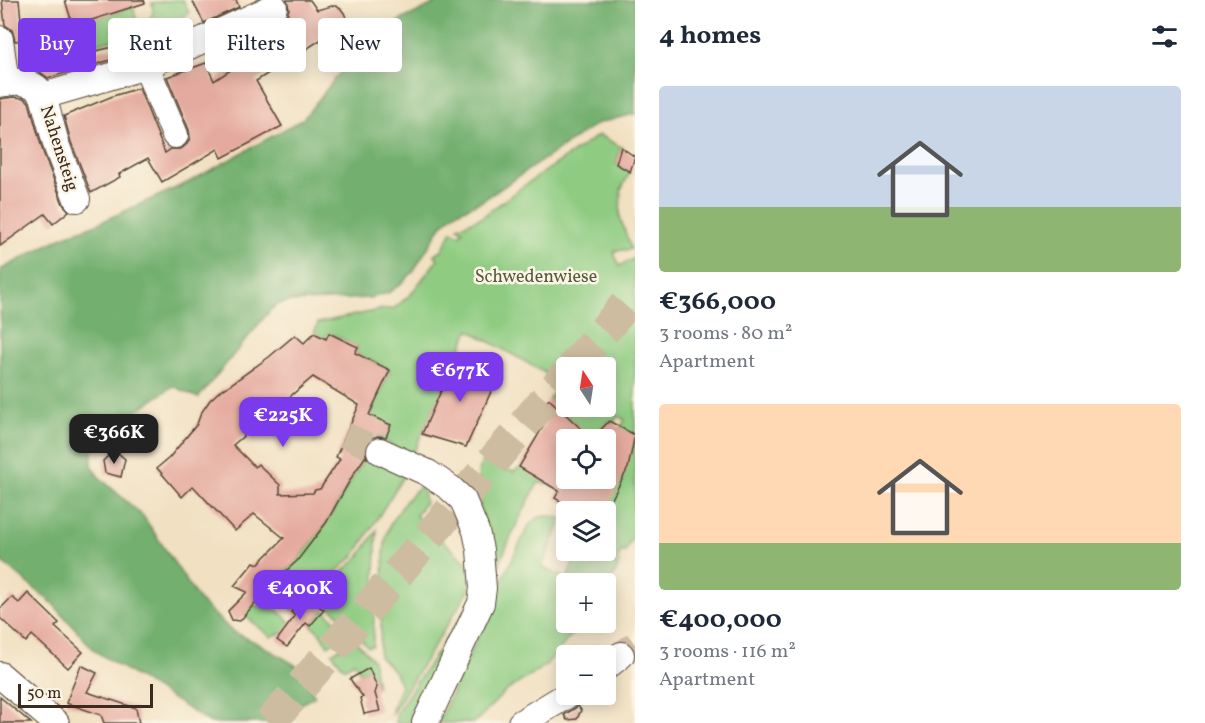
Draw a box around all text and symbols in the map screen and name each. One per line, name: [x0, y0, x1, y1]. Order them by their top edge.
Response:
chip: Buy: [18, 18, 96, 72]
chip: Rent: [108, 18, 193, 72]
chip: Filters: [205, 18, 306, 72]
chip: New: [318, 18, 402, 72]
text: 4 homes: [659, 18, 761, 54]
icon: filters: [1148, 20, 1181, 53]
street label: Nahensteig: [33, 102, 84, 195]
icon: home: [866, 125, 974, 233]
park label: Schwedenwiese: [475, 265, 597, 290]
text: €366,000: [659, 284, 776, 320]
text: 3 rooms · 80 m²: [659, 320, 792, 348]
text: Apartment: [659, 348, 755, 376]
pin: €677K: [418, 352, 502, 403]
text: €677K: [430, 357, 490, 385]
north arrow: [556, 357, 616, 417]
map controls: [556, 357, 616, 705]
pin: €225K: [241, 397, 325, 448]
text: €225K: [253, 402, 313, 430]
pin: €366K: [72, 414, 156, 465]
text: €366K: [83, 419, 145, 447]
button: locate: [556, 429, 616, 489]
icon: home: [866, 443, 974, 551]
button: layers: [556, 501, 616, 561]
pin: €400K: [258, 570, 342, 621]
button: +: [556, 573, 616, 633]
text: €400K: [267, 575, 333, 603]
text: €400,000: [659, 602, 782, 638]
text: 3 rooms · 116 m²: [659, 638, 796, 666]
button: −: [556, 645, 616, 705]
text: Apartment: [659, 666, 755, 694]
scale bar: [18, 681, 153, 708]
text: 50 m: [27, 683, 61, 705]

